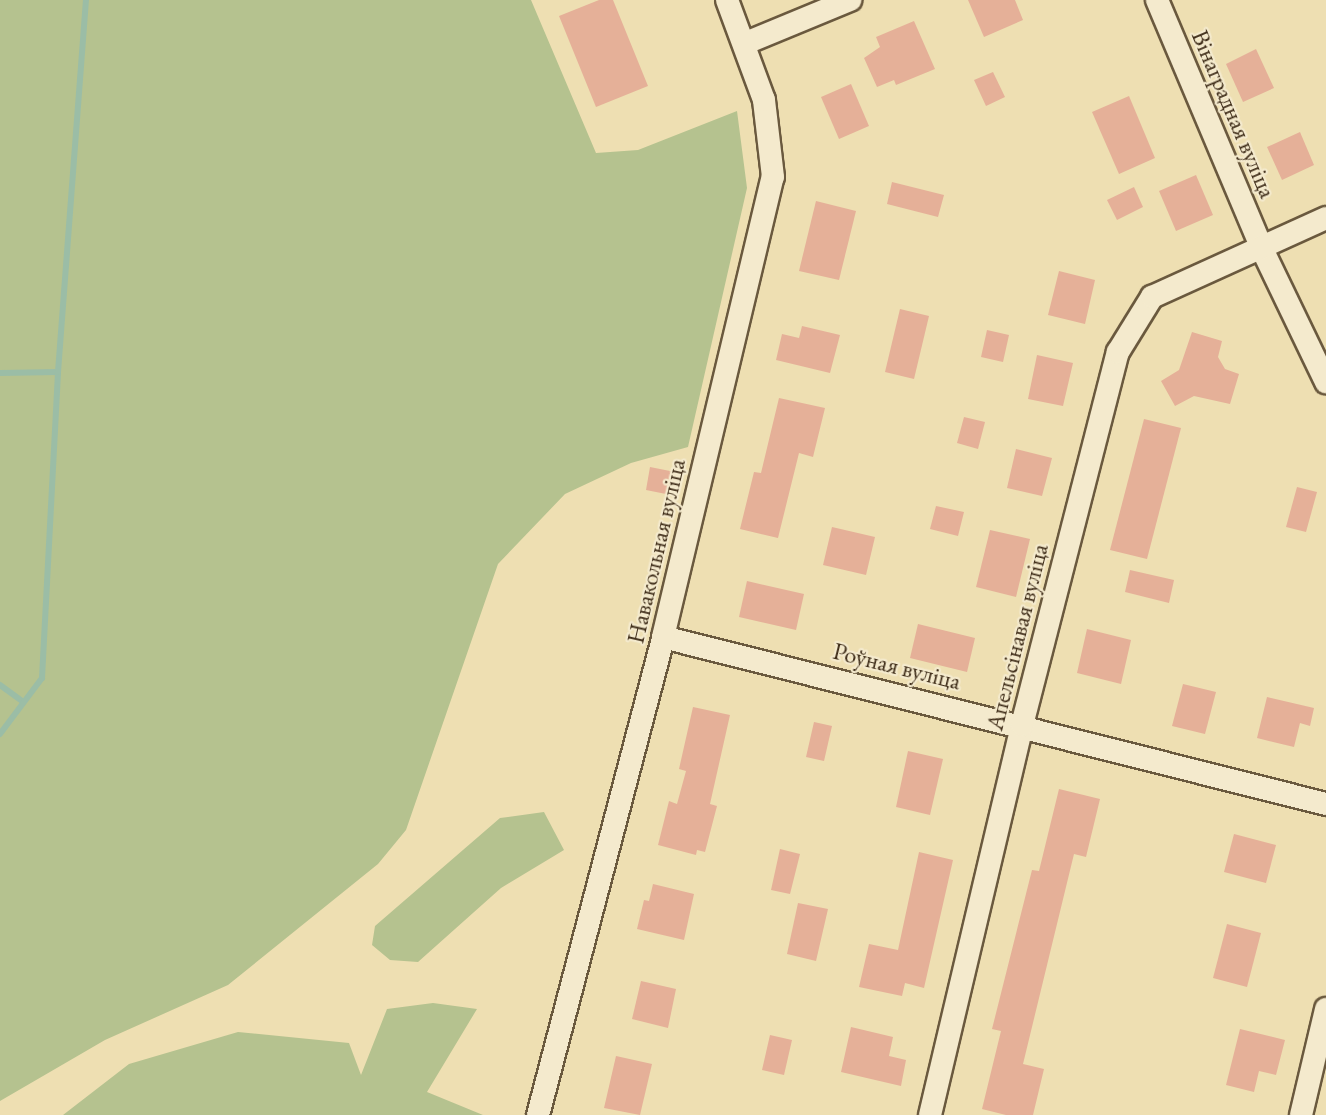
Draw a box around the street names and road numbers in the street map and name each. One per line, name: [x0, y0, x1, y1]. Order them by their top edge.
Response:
street label: Вінаградная вуліца: [1186, 26, 1282, 202]
street label: Навакольная вуліца: [621, 456, 691, 646]
street label: Апельсінавая вуліца: [980, 541, 1054, 733]
street label: Роўная вуліца: [830, 636, 964, 696]

